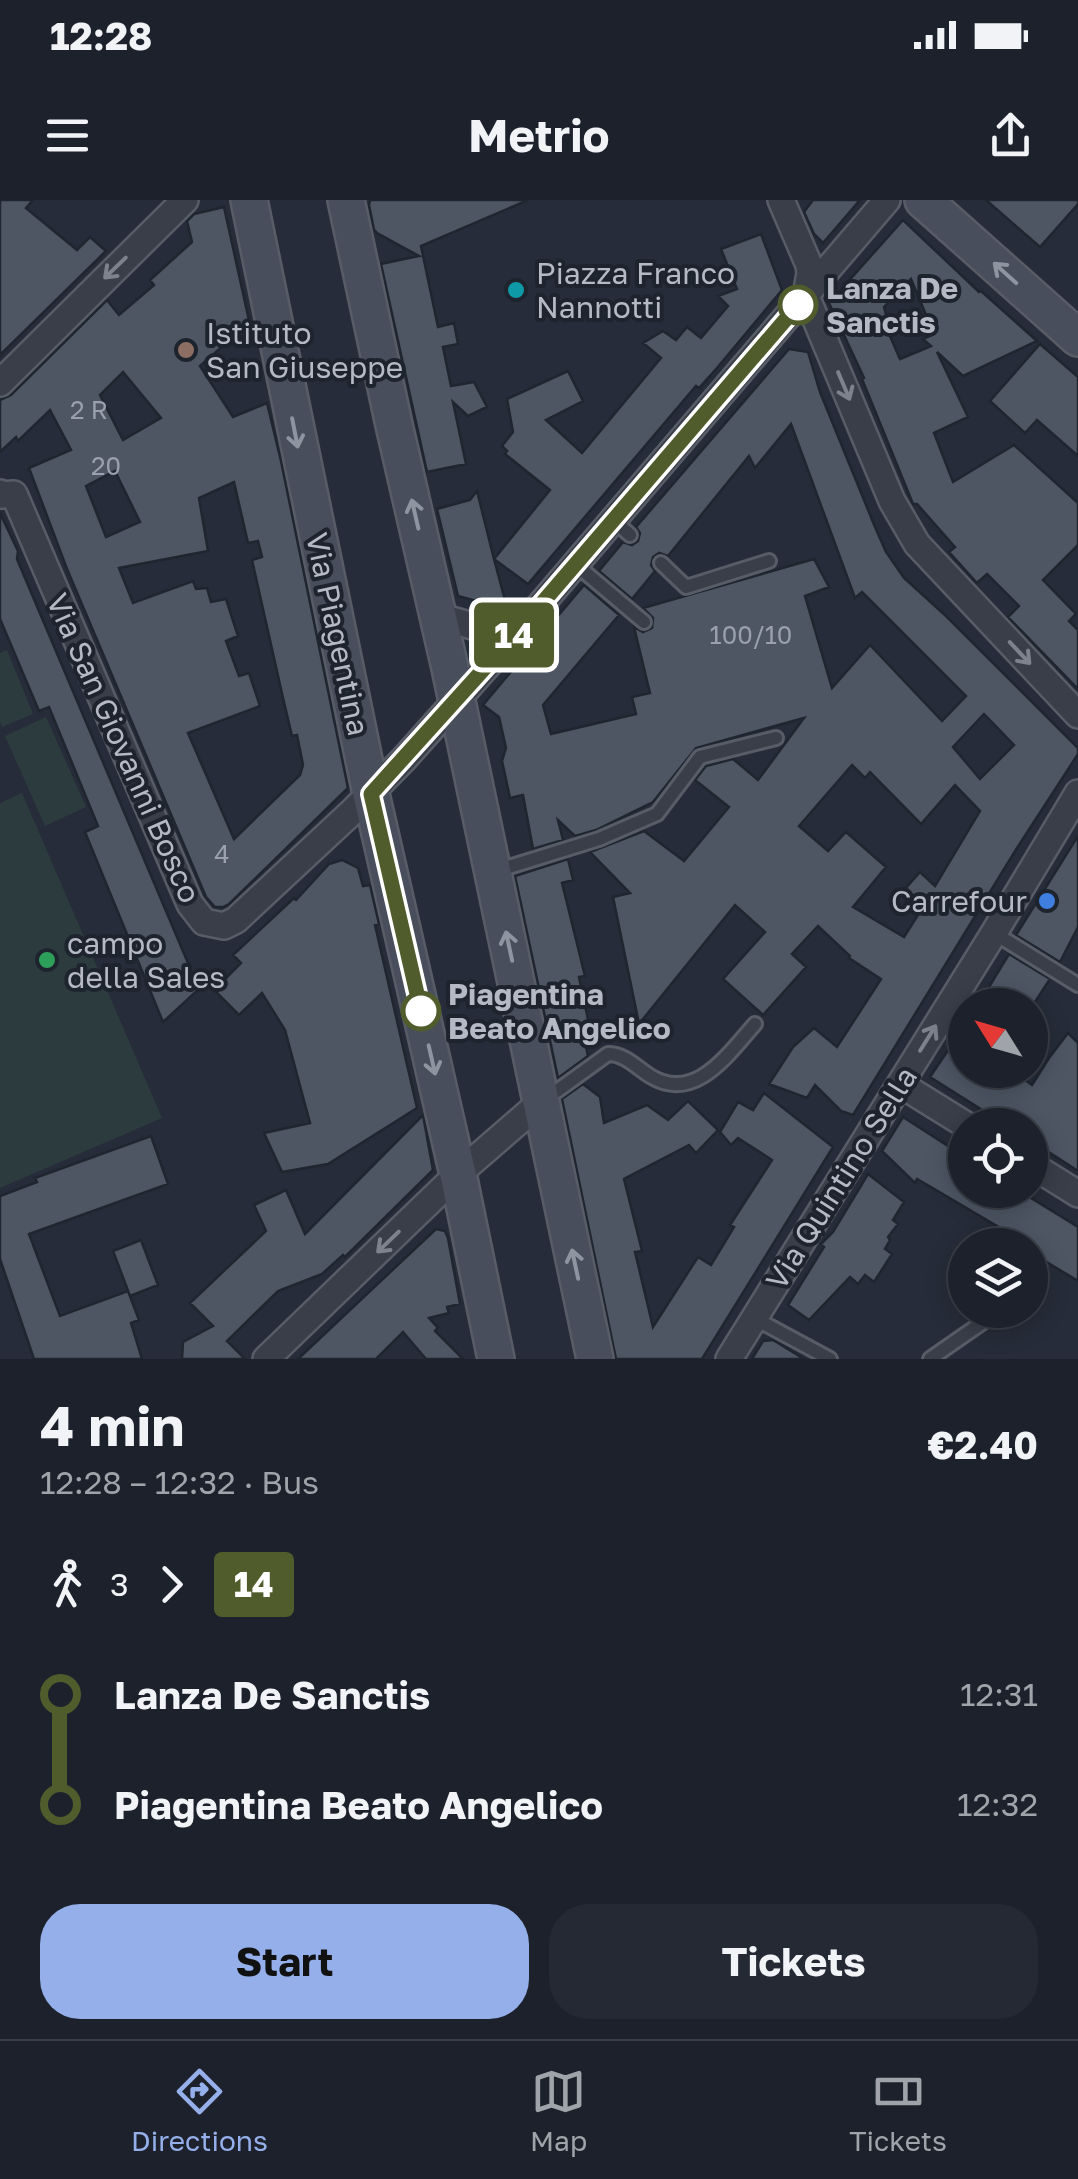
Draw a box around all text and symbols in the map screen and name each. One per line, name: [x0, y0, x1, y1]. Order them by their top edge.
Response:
text: 12:28: [50, 13, 152, 58]
icon: menu: [40, 108, 95, 163]
text: Metrio: [468, 108, 610, 162]
icon: share: [983, 108, 1038, 163]
place label: Piazza Franco Nannotti: [536, 255, 735, 325]
one-way arrow: [103, 256, 127, 280]
one-way arrow: [993, 261, 1018, 284]
place label: Lanza De Sanctis: [826, 270, 958, 340]
marker: Piazza Franco Nannotti: [505, 279, 527, 301]
marker: Lanza De Sanctis: [779, 286, 817, 324]
place label: Istituto San Giuseppe: [206, 315, 403, 385]
marker: Istituto San Giuseppe: [175, 339, 197, 361]
one-way arrow: [836, 370, 854, 401]
house number: 2 R: [70, 394, 108, 425]
one-way arrow: [287, 416, 306, 448]
house number: 20: [91, 450, 121, 481]
one-way arrow: [405, 499, 423, 531]
street label: Via Piagentina: [299, 529, 377, 739]
street label: Via San Giovanni Bosco: [39, 588, 209, 908]
line badge: 14: [469, 602, 559, 668]
text: 14: [494, 614, 534, 656]
house number: 100/10: [710, 619, 792, 650]
one-way arrow: [1008, 641, 1032, 665]
house number: 4: [214, 838, 230, 869]
place label: Carrefour: [891, 883, 1027, 919]
marker: Carrefour: [1036, 890, 1058, 912]
place label: campo della Sales: [67, 925, 225, 995]
one-way arrow: [498, 930, 517, 962]
marker: campo della Sales: [36, 949, 58, 971]
place label: Piagentina Beato Angelico: [448, 976, 671, 1046]
north arrow: [948, 988, 1048, 1088]
map controls: [948, 988, 1048, 1328]
marker: Piagentina Beato Angelico: [402, 992, 440, 1030]
one-way arrow: [918, 1024, 938, 1053]
one-way arrow: [424, 1043, 442, 1075]
street label: Via Quintino Sella: [758, 1060, 924, 1296]
button: locate: [948, 1108, 1048, 1208]
button: layers: [948, 1228, 1048, 1328]
one-way arrow: [377, 1229, 401, 1253]
one-way arrow: [565, 1249, 583, 1281]
text: 4 min: [40, 1392, 185, 1458]
text: €2.40: [927, 1422, 1038, 1467]
text: 12:28 – 12:32 · Bus: [40, 1463, 319, 1501]
icon: walk: [40, 1557, 95, 1612]
icon: forward: [144, 1557, 199, 1612]
text: 14: [234, 1563, 274, 1605]
text: 3: [110, 1565, 129, 1603]
text: Lanza De Sanctis: [114, 1672, 430, 1717]
text: 12:31: [960, 1675, 1038, 1713]
text: Piagentina Beato Angelico: [114, 1782, 603, 1827]
text: 12:32: [957, 1785, 1038, 1823]
button: Start: [40, 1904, 529, 2019]
button: Tickets: [549, 1904, 1038, 2019]
tab: Directions: [131, 2064, 268, 2157]
tab: Map: [530, 2064, 587, 2157]
tab: Tickets: [849, 2064, 947, 2157]

